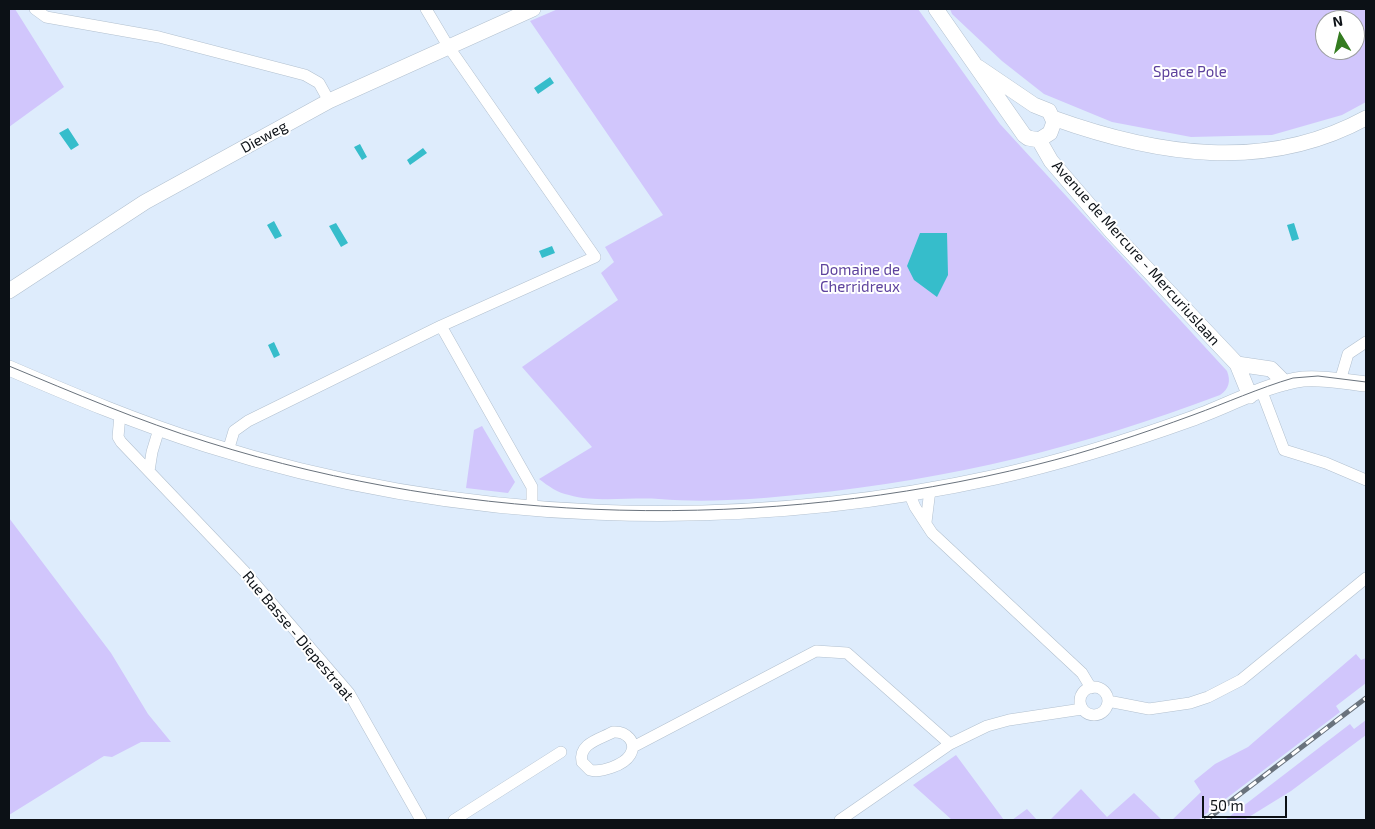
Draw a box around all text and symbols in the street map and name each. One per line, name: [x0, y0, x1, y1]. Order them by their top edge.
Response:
north arrow: [1315, 10, 1365, 60]
text: N: [1331, 11, 1344, 30]
park label: Space Pole: [1153, 63, 1227, 81]
street label: Dieweg: [238, 117, 290, 157]
street label: Avenue de Mercure - Mercuriuslaan: [1048, 157, 1224, 349]
park label: Domaine de Cherridreux: [820, 261, 900, 296]
street label: Rue Basse - Diepestraat: [239, 568, 357, 704]
scale bar: [1205, 786, 1290, 818]
text: 50 m: [1210, 796, 1244, 814]

